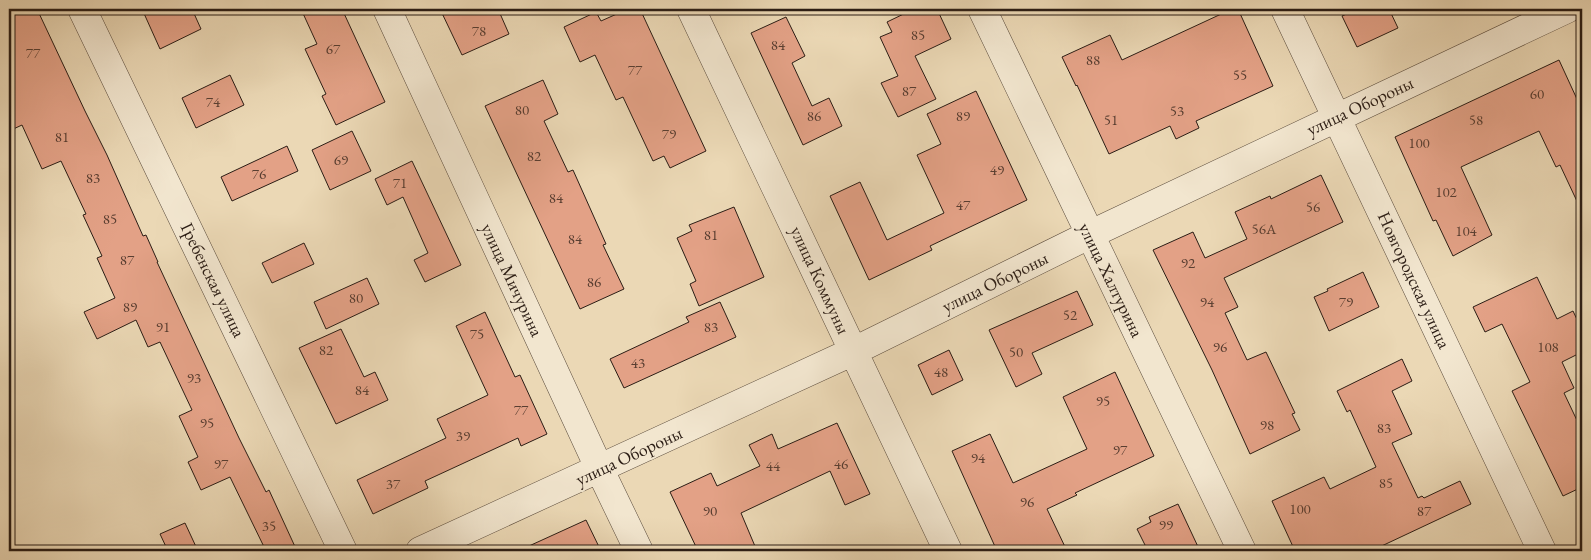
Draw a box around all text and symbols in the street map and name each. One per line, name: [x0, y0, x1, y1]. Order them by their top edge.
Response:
house number: 78: [472, 21, 486, 40]
house number: 85: [911, 25, 925, 44]
house number: 84: [771, 35, 786, 54]
house number: 67: [326, 39, 341, 58]
house number: 77: [26, 43, 41, 62]
house number: 88: [1086, 50, 1100, 69]
house number: 77: [628, 60, 643, 79]
house number: 55: [1233, 65, 1247, 84]
street label: улица Обороны: [1303, 71, 1417, 140]
house number: 87: [902, 81, 917, 100]
house number: 60: [1530, 84, 1544, 103]
house number: 74: [206, 92, 221, 111]
house number: 80: [515, 100, 529, 119]
house number: 53: [1170, 101, 1184, 120]
house number: 86: [807, 106, 821, 125]
house number: 89: [956, 106, 970, 125]
house number: 51: [1104, 110, 1118, 129]
house number: 58: [1469, 110, 1483, 129]
house number: 79: [662, 124, 676, 143]
house number: 81: [55, 127, 69, 146]
house number: 100: [1408, 133, 1430, 152]
house number: 82: [527, 146, 542, 165]
house number: 69: [334, 150, 348, 169]
house number: 49: [990, 160, 1004, 179]
house number: 76: [252, 164, 266, 183]
house number: 83: [86, 168, 100, 187]
house number: 71: [393, 173, 407, 192]
house number: 102: [1435, 182, 1458, 201]
house number: 84: [549, 188, 564, 207]
house number: 47: [956, 195, 971, 214]
house number: 56: [1306, 197, 1320, 216]
street label: Новгородская улица: [1373, 208, 1457, 353]
house number: 85: [103, 209, 117, 228]
street label: Гребенская улица: [176, 219, 252, 342]
street label: улица Мичурина: [476, 219, 549, 341]
street label: улица Халтурина: [1074, 219, 1150, 342]
house number: 56А: [1252, 219, 1277, 238]
house number: 104: [1455, 221, 1478, 240]
street label: улица Коммуны: [785, 222, 856, 338]
house number: 81: [704, 225, 718, 244]
house number: 84: [568, 229, 583, 248]
street label: улица Обороны: [938, 246, 1052, 317]
house number: 87: [120, 250, 135, 269]
house number: 92: [1181, 253, 1196, 272]
house number: 86: [587, 272, 601, 291]
house number: 80: [349, 288, 363, 307]
house number: 94: [1200, 292, 1215, 311]
house number: 79: [1339, 292, 1353, 311]
house number: 89: [123, 297, 137, 316]
house number: 52: [1063, 305, 1078, 324]
house number: 91: [156, 317, 170, 336]
house number: 83: [704, 317, 718, 336]
house number: 75: [470, 324, 484, 343]
house number: 96: [1213, 337, 1227, 356]
house number: 108: [1537, 337, 1559, 356]
house number: 82: [319, 340, 334, 359]
house number: 50: [1009, 342, 1023, 361]
house number: 43: [631, 353, 645, 372]
house number: 48: [934, 362, 948, 381]
house number: 93: [187, 368, 201, 387]
house number: 84: [355, 380, 370, 399]
house number: 95: [1096, 391, 1110, 410]
house number: 77: [514, 400, 529, 419]
house number: 95: [200, 413, 214, 432]
house number: 98: [1260, 415, 1274, 434]
house number: 83: [1377, 418, 1391, 437]
street label: улица Обороны: [572, 421, 686, 490]
house number: 39: [456, 426, 470, 445]
house number: 97: [1113, 440, 1128, 459]
house number: 94: [971, 448, 986, 467]
house number: 97: [214, 454, 229, 473]
house number: 46: [834, 454, 848, 473]
house number: 44: [766, 456, 781, 475]
house number: 85: [1379, 473, 1393, 492]
house number: 37: [386, 474, 401, 493]
house number: 96: [1020, 492, 1034, 511]
house number: 100: [1289, 499, 1311, 518]
house number: 90: [703, 501, 717, 520]
house number: 87: [1417, 501, 1432, 520]
house number: 99: [1159, 515, 1173, 534]
house number: 35: [262, 516, 276, 535]

